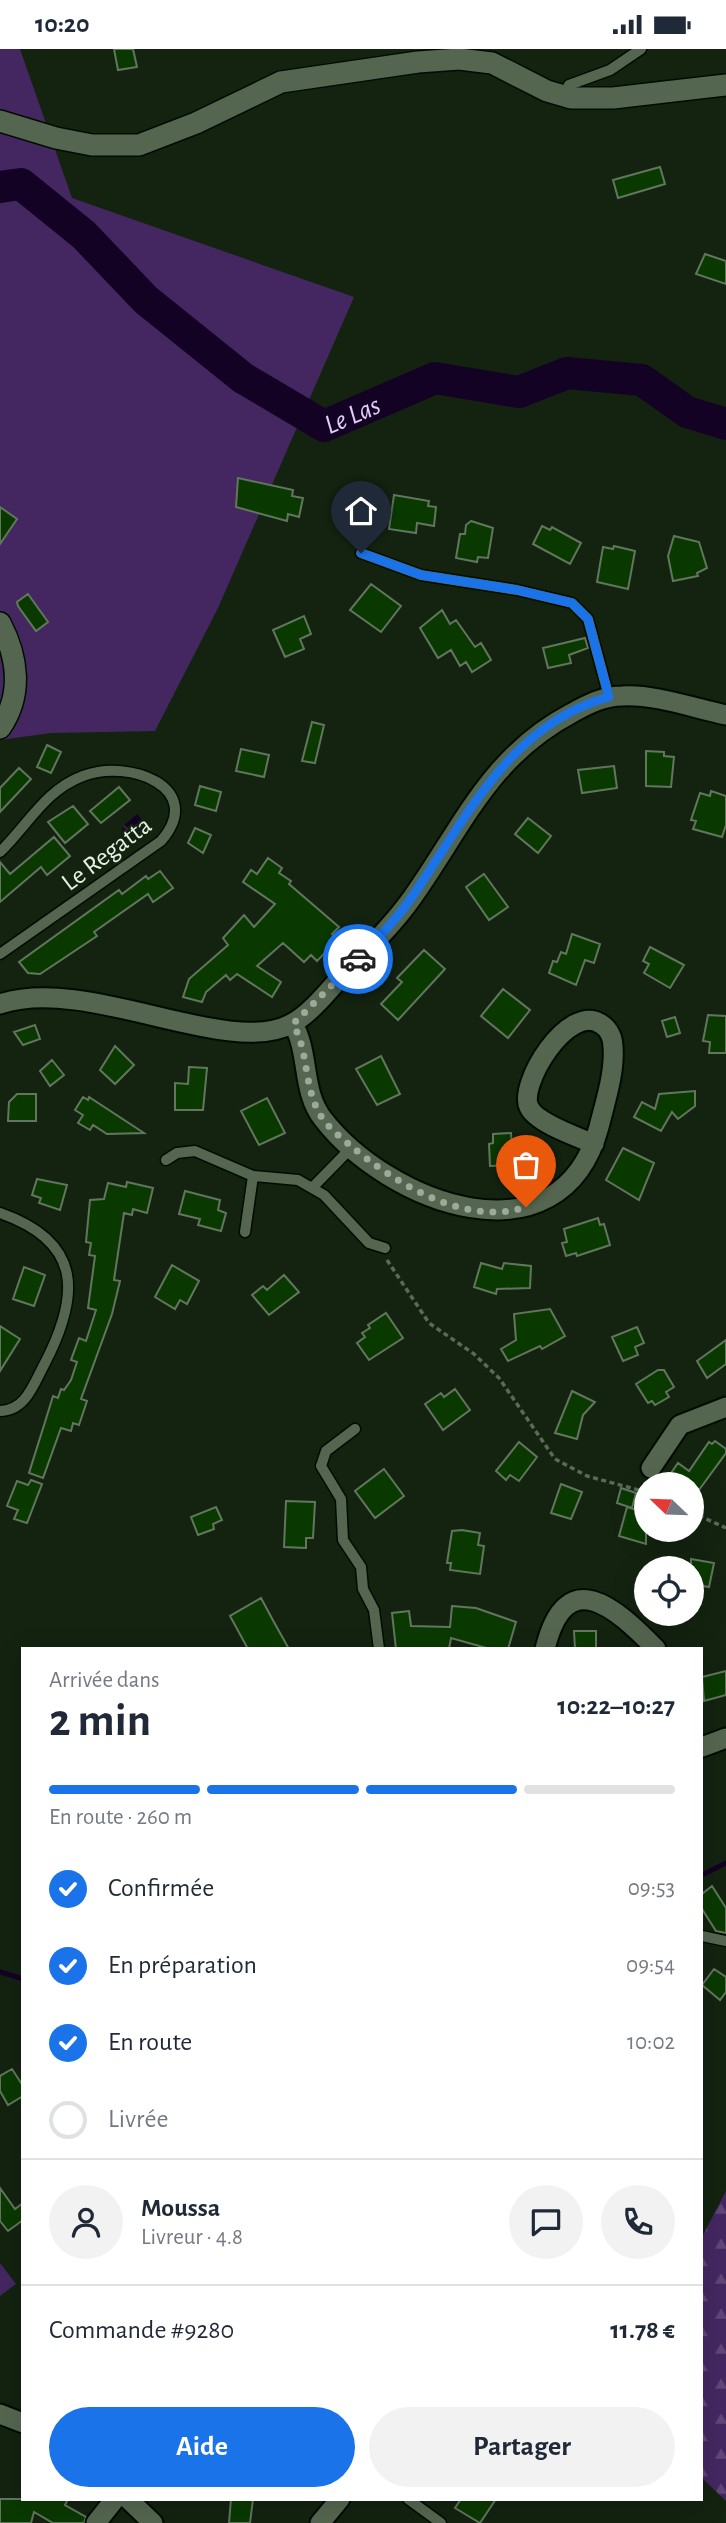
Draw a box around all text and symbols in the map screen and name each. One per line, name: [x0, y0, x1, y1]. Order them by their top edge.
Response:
text: 10:20: [35, 11, 90, 37]
water label: Le Las: [321, 391, 385, 440]
pin: [331, 481, 391, 553]
icon: home: [342, 492, 380, 530]
street label: Le Regatta: [57, 812, 156, 896]
courier: [323, 924, 393, 994]
icon: car: [339, 940, 377, 978]
pin: [496, 1135, 556, 1207]
icon: bag: [507, 1146, 545, 1184]
north arrow: [634, 1472, 704, 1542]
map controls: [634, 1472, 704, 1626]
button: locate: [634, 1556, 704, 1626]
text: Arrivée dans: [49, 1669, 160, 1692]
text: 10:22–10:27: [557, 1693, 675, 1719]
text: 2 min: [49, 1698, 151, 1744]
text: En route · 260 m: [49, 1806, 192, 1829]
icon: check: [49, 1870, 87, 1908]
text: Confirmée: [108, 1875, 214, 1901]
text: 09:53: [628, 1877, 675, 1900]
icon: check: [49, 1947, 87, 1985]
text: En préparation: [108, 1952, 257, 1978]
text: 09:54: [626, 1954, 675, 1977]
icon: check: [49, 2024, 87, 2062]
text: En route: [108, 2029, 192, 2055]
text: 10:02: [627, 2031, 675, 2054]
text: Livrée: [108, 2106, 168, 2132]
button: person: [49, 2185, 123, 2259]
button: chat: [509, 2185, 583, 2259]
button: phone: [601, 2185, 675, 2259]
text: Moussa: [141, 2195, 220, 2221]
text: Livreur · 4.8: [141, 2226, 243, 2249]
text: Commande #9280: [49, 2317, 234, 2343]
text: 11.78 €: [610, 2317, 675, 2343]
button: Aide: [49, 2407, 355, 2487]
button: Partager: [369, 2407, 675, 2487]

